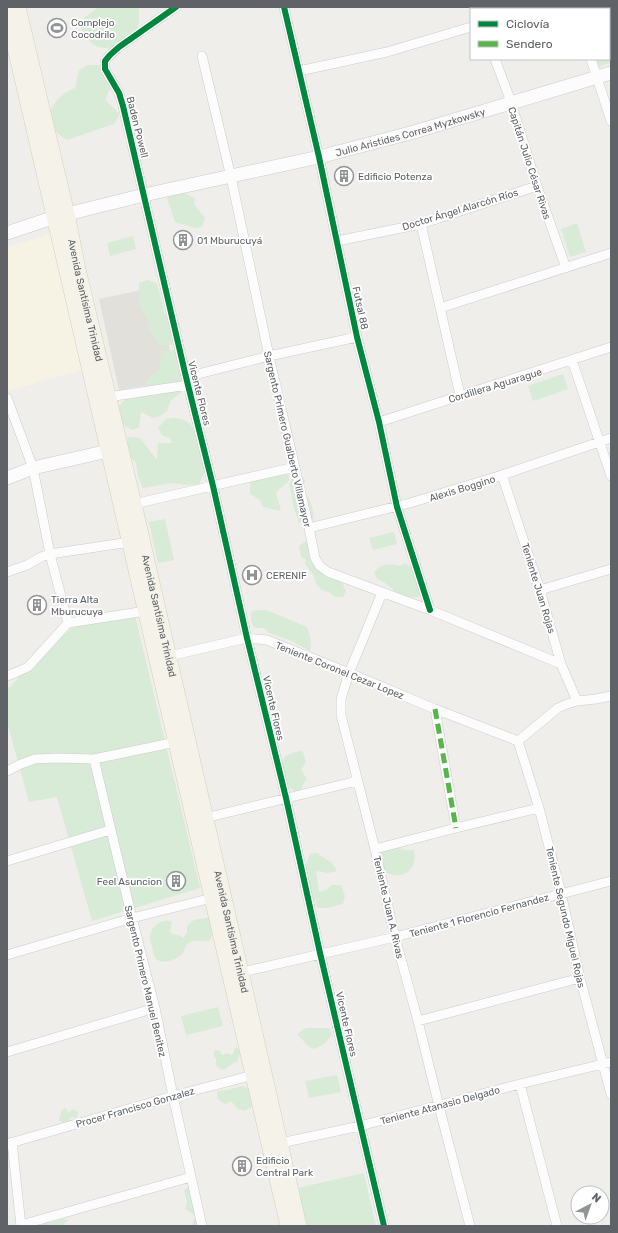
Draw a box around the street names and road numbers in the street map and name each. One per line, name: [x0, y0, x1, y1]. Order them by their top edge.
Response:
street label: Baden Powell: [124, 95, 150, 159]
street label: Capitán Julio César Rivas: [505, 105, 553, 221]
street label: Julio Aristides Correa Myzkowsky: [334, 106, 487, 159]
street label: Doctor Ángel Alarcón Ríos: [401, 187, 520, 233]
street label: Avenida Santísima Trinidad: [65, 238, 105, 363]
street label: Futsal 88: [350, 285, 370, 331]
street label: Sargento Primero Gualberto Villamayor: [261, 350, 313, 529]
street label: Vicente Flores: [185, 360, 213, 427]
street label: Cordillera Aguarague: [447, 366, 544, 406]
street label: Alexis Boggino: [428, 473, 497, 505]
street label: Teniente Juan Rojas: [519, 541, 558, 635]
street label: Avenida Santísima Trinidad: [139, 554, 178, 678]
street label: Teniente Coronel Cezar Lopez: [274, 640, 406, 702]
street label: Vicente Flores: [260, 675, 286, 742]
street label: Teniente Segundo Miguel Rojas: [543, 845, 587, 989]
street label: Teniente Juan A. Rivas: [370, 855, 406, 960]
street label: Avenida Santísima Trinidad: [211, 869, 251, 994]
street label: Teniente 1 Florencio Fernandez: [408, 892, 550, 940]
street label: Sargento Primero Manuel Benitez: [122, 904, 168, 1058]
street label: Vicente Flores: [333, 991, 359, 1058]
street label: Teniente Atanasio Delgado: [379, 1084, 502, 1128]
street label: Procer Francisco Gonzalez: [74, 1085, 196, 1131]

